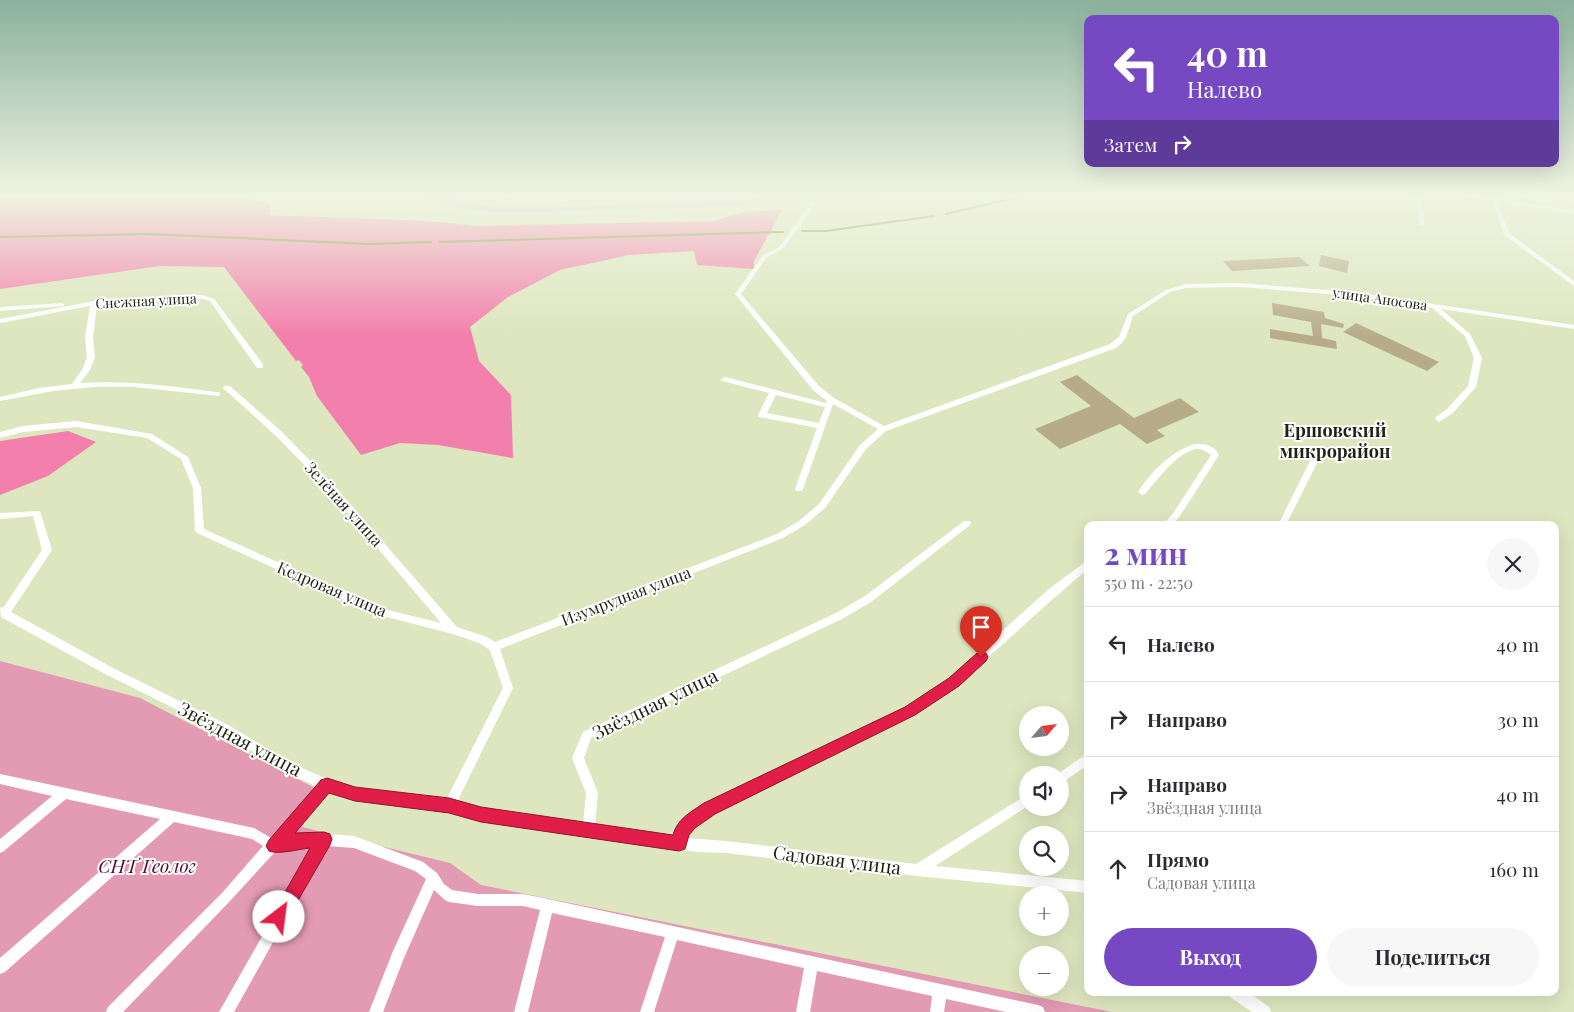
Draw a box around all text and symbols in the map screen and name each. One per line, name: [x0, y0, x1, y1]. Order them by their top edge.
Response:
text: 40 m: [1187, 29, 1268, 76]
icon: left: [1104, 35, 1169, 100]
text: Налево: [1187, 74, 1262, 104]
icon: right: [1168, 130, 1196, 158]
text: Затем: [1104, 131, 1158, 157]
street label: улица Аносова: [1331, 282, 1429, 315]
street label: Снежная улица: [95, 288, 197, 313]
district label: Ершовский микрорайон: [1280, 418, 1391, 463]
street label: Зелёная улица: [301, 457, 388, 551]
text: 2 мин: [1104, 533, 1187, 573]
button: close: [1487, 538, 1539, 590]
street label: Кедровая улица: [274, 556, 390, 621]
street label: Изумрудная улица: [558, 561, 694, 630]
text: 550 m · 22:50: [1104, 572, 1193, 593]
pin: [960, 606, 1002, 657]
icon: arrive: [967, 613, 995, 641]
icon: left: [1104, 630, 1132, 658]
text: Налево: [1147, 631, 1215, 657]
text: 40 m: [1497, 631, 1539, 657]
street label: Звёздная улица: [587, 661, 722, 745]
street label: Звёздная улица: [174, 695, 307, 782]
icon: right: [1104, 705, 1132, 733]
north arrow: [1019, 706, 1069, 756]
map controls: [1019, 706, 1069, 996]
text: Направо: [1147, 706, 1227, 732]
text: 30 m: [1497, 706, 1539, 732]
button: sound: [1019, 766, 1069, 816]
text: Направо: [1147, 771, 1227, 797]
icon: right: [1104, 780, 1132, 808]
text: 40 m: [1497, 781, 1539, 807]
text: Звёздная улица: [1147, 797, 1262, 818]
button: search: [1019, 826, 1069, 876]
street label: Садовая улица: [772, 838, 903, 880]
text: Прямо: [1147, 846, 1209, 872]
park label: СНТ Геолог: [98, 852, 196, 878]
icon: ahead: [1104, 855, 1132, 883]
text: 160 m: [1489, 856, 1539, 882]
text: Садовая улица: [1147, 872, 1256, 893]
button: +: [1019, 886, 1069, 936]
position arrow: [252, 890, 304, 942]
button: Выход: [1104, 928, 1317, 986]
button: Поделиться: [1327, 928, 1539, 986]
button: −: [1019, 946, 1069, 996]

